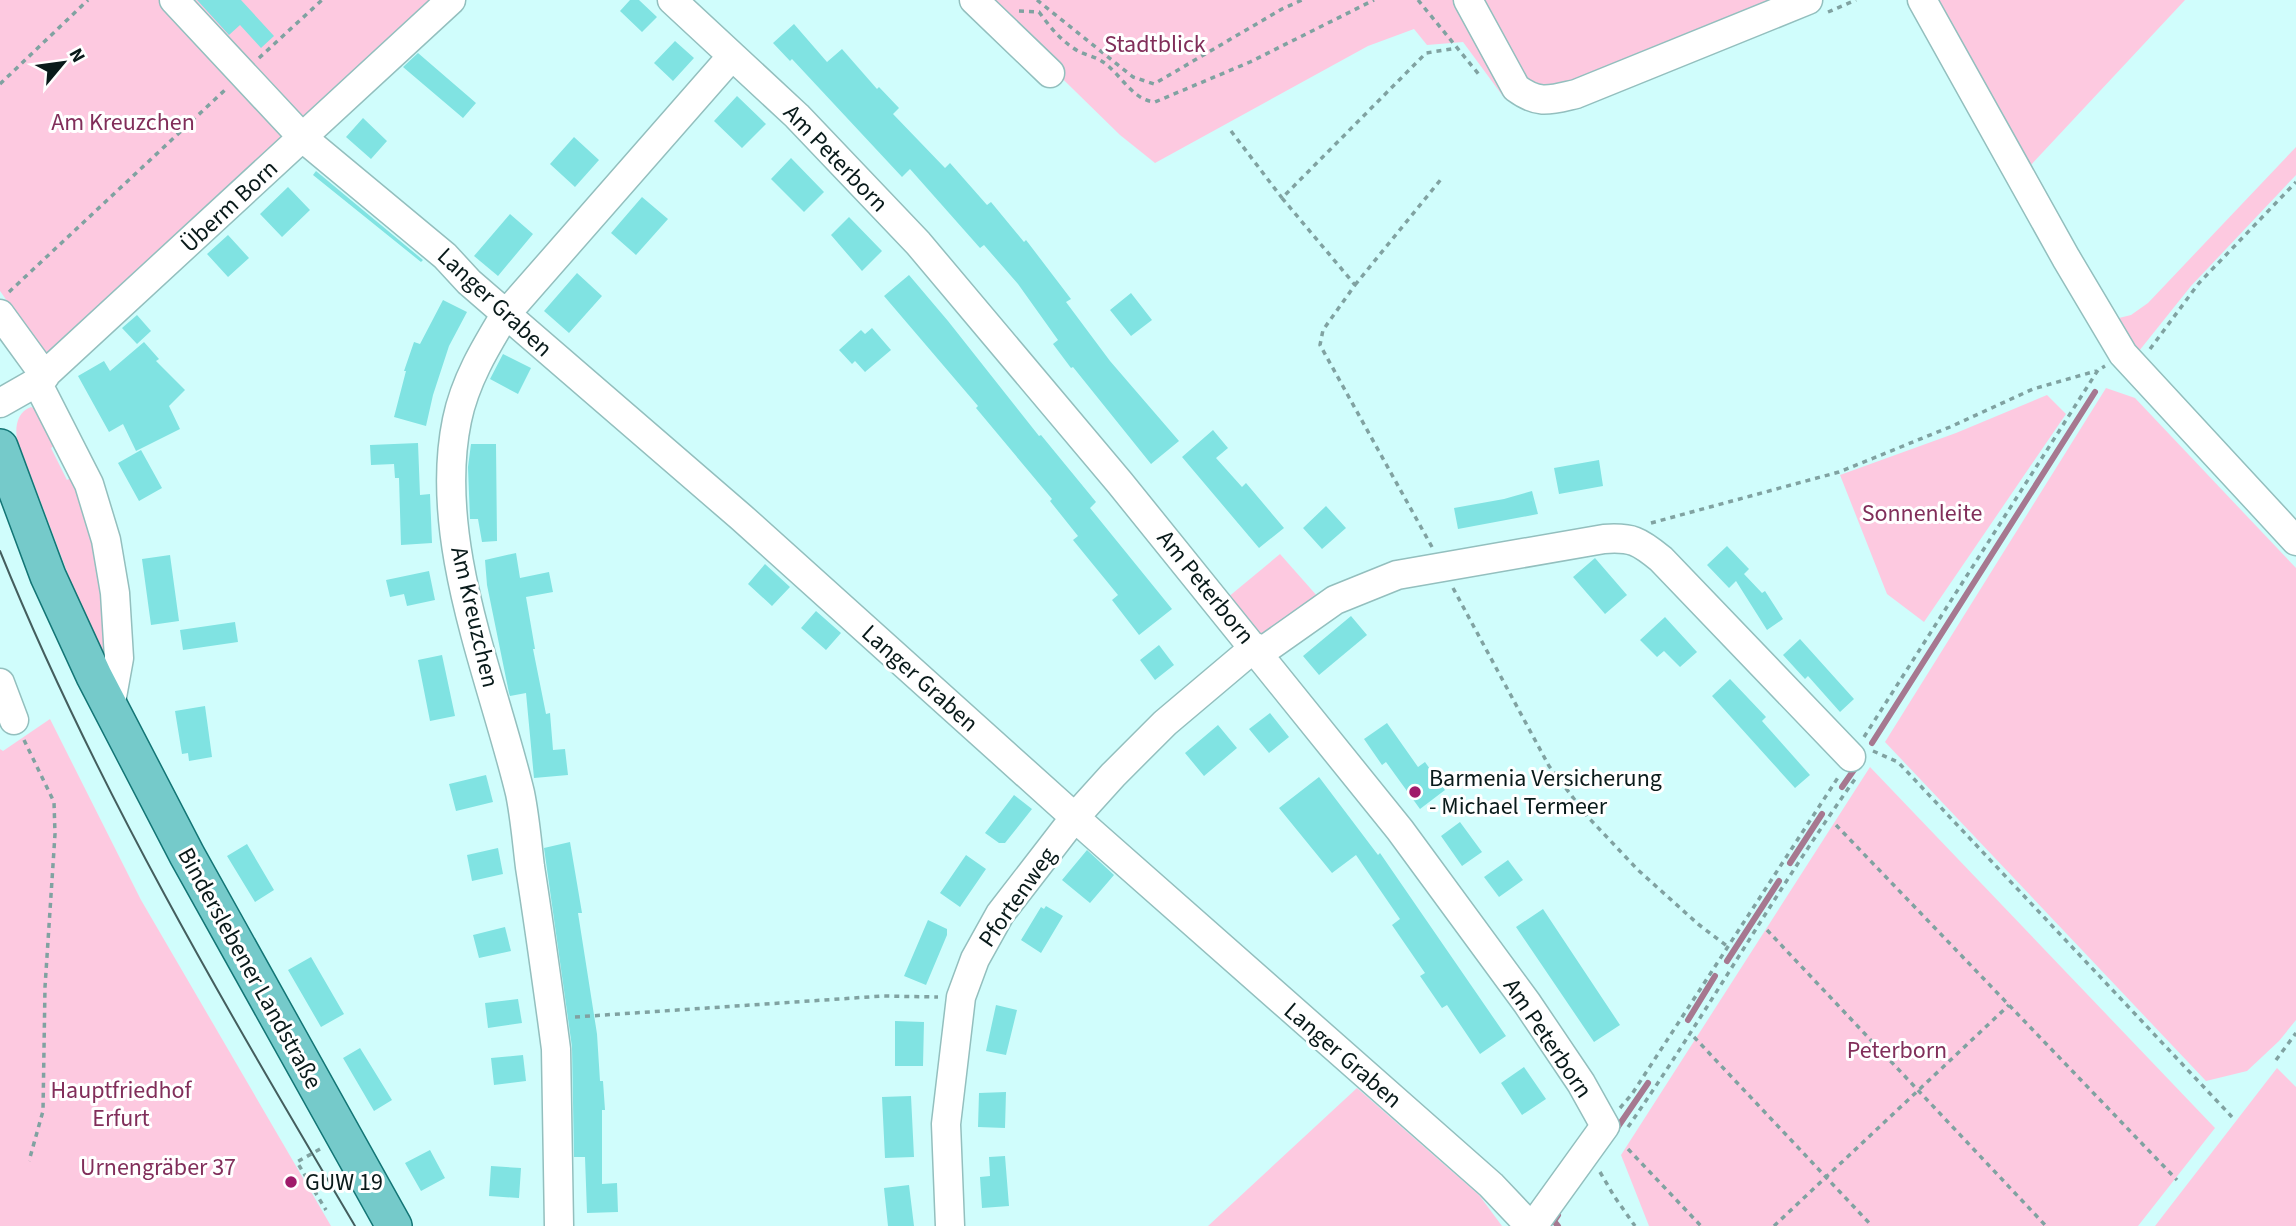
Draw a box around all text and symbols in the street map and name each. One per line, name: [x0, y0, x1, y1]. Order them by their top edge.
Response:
park label: Stadtblick: [1104, 27, 1206, 62]
north arrow: [28, 28, 98, 98]
text: N: [62, 43, 91, 68]
street label: Am Peterborn: [775, 97, 896, 220]
park label: Am Kreuzchen: [51, 105, 195, 140]
street label: Überm Born: [173, 152, 286, 261]
street label: Langer Graben: [429, 240, 560, 365]
park label: Sonnenleite: [1862, 496, 1982, 531]
street label: Am Peterborn: [1149, 523, 1263, 652]
street label: Am Kreuzchen: [441, 543, 508, 691]
street label: Langer Graben: [853, 616, 986, 740]
place label: Barmenia Versicherung - Michael Termeer: [1429, 761, 1662, 824]
marker: Barmenia Versicherung - Michael Termeer: [1407, 784, 1423, 800]
street label: Pfortenweg: [970, 840, 1065, 955]
street label: Binderslebener Landstraße: [168, 841, 331, 1095]
street label: Am Peterborn: [1494, 971, 1601, 1105]
street label: Langer Graben: [1276, 994, 1409, 1117]
park label: Peterborn: [1847, 1033, 1947, 1068]
park label: Hauptfriedhof Erfurt: [50, 1073, 193, 1136]
park label: Urnengräber 37: [80, 1150, 236, 1185]
place label: GUW 19: [305, 1165, 383, 1200]
marker: GUW 19: [283, 1174, 299, 1190]

